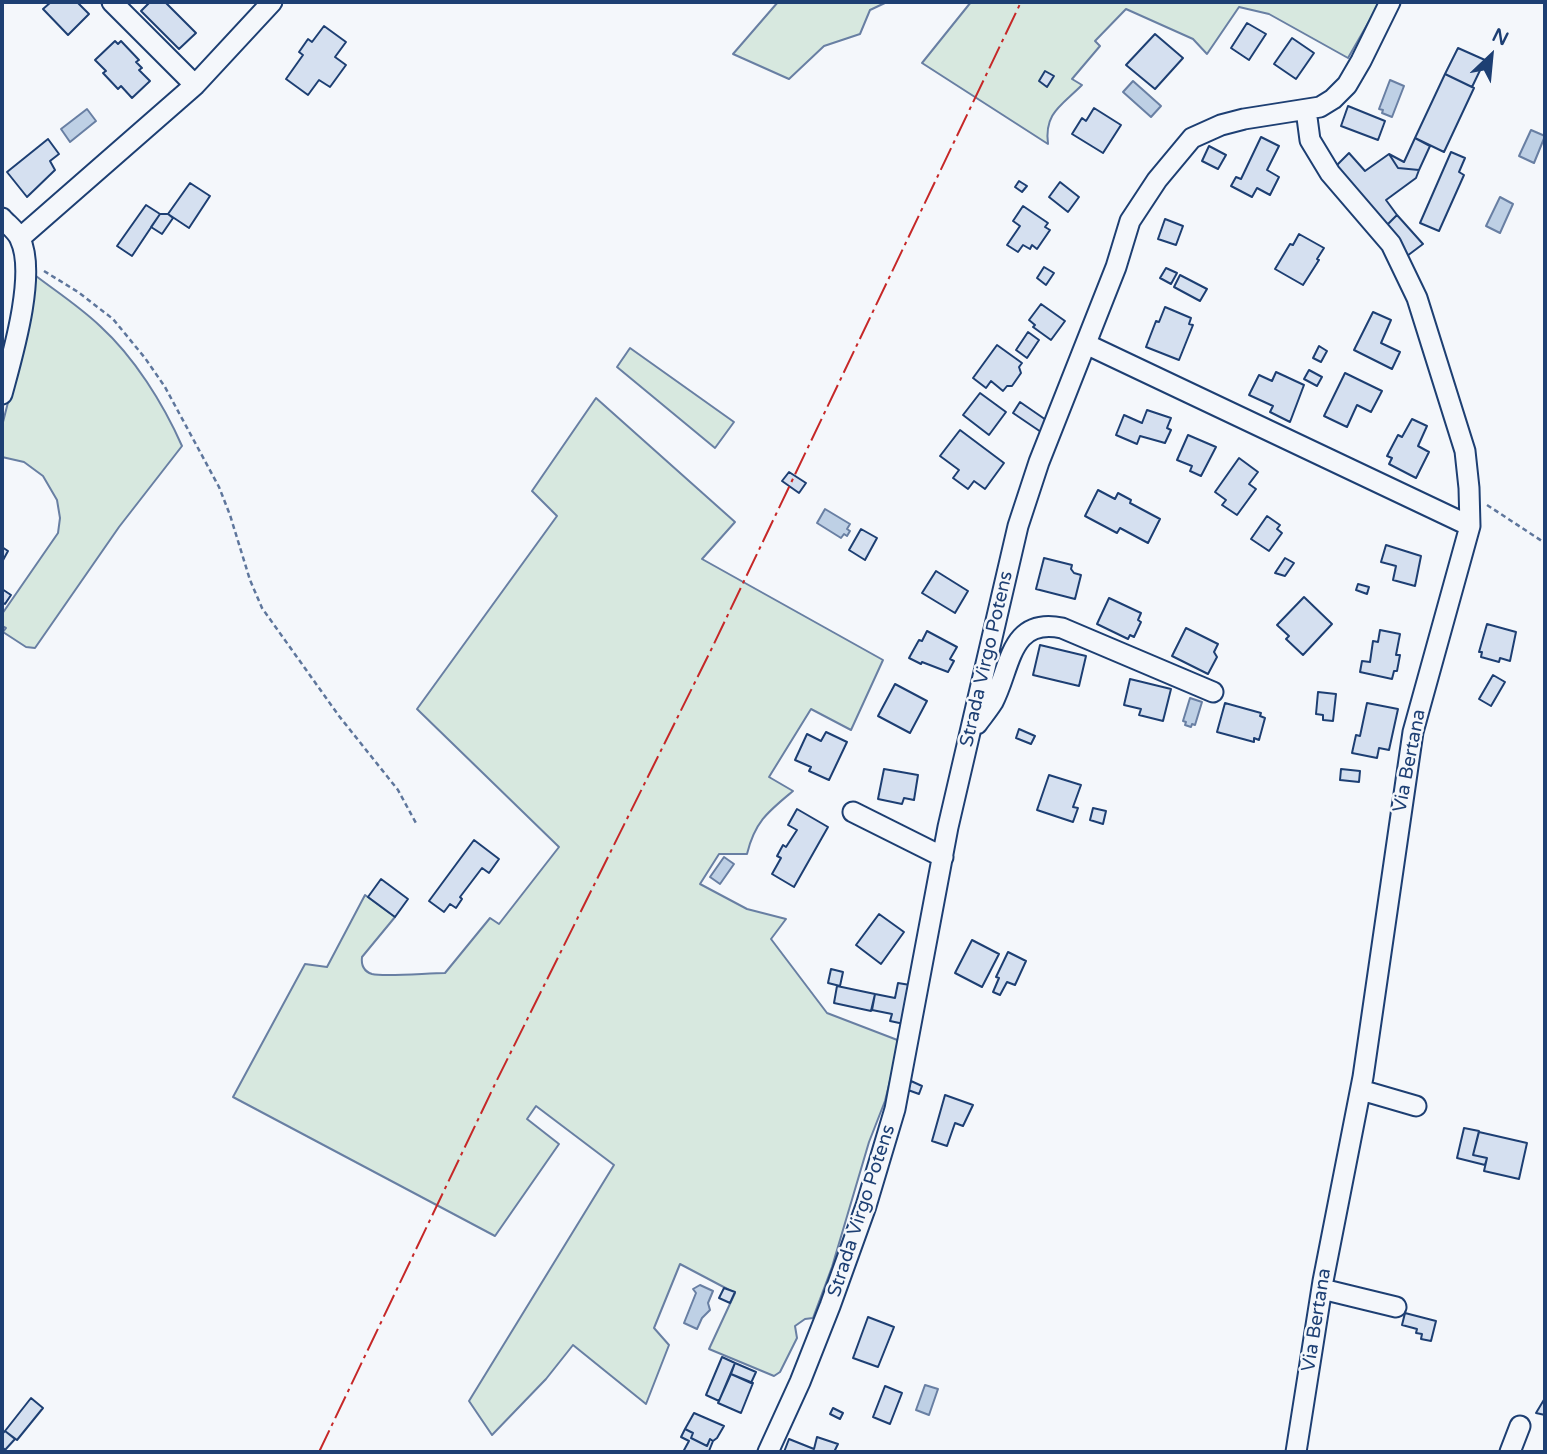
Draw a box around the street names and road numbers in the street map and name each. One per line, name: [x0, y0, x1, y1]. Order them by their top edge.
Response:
street label: Strada Virgo Potens: [956, 569, 1018, 749]
street label: Via Bertana: [1389, 707, 1431, 815]
street label: Strada Virgo Potens: [823, 1122, 901, 1300]
street label: Via Bertana: [1298, 1267, 1336, 1373]

